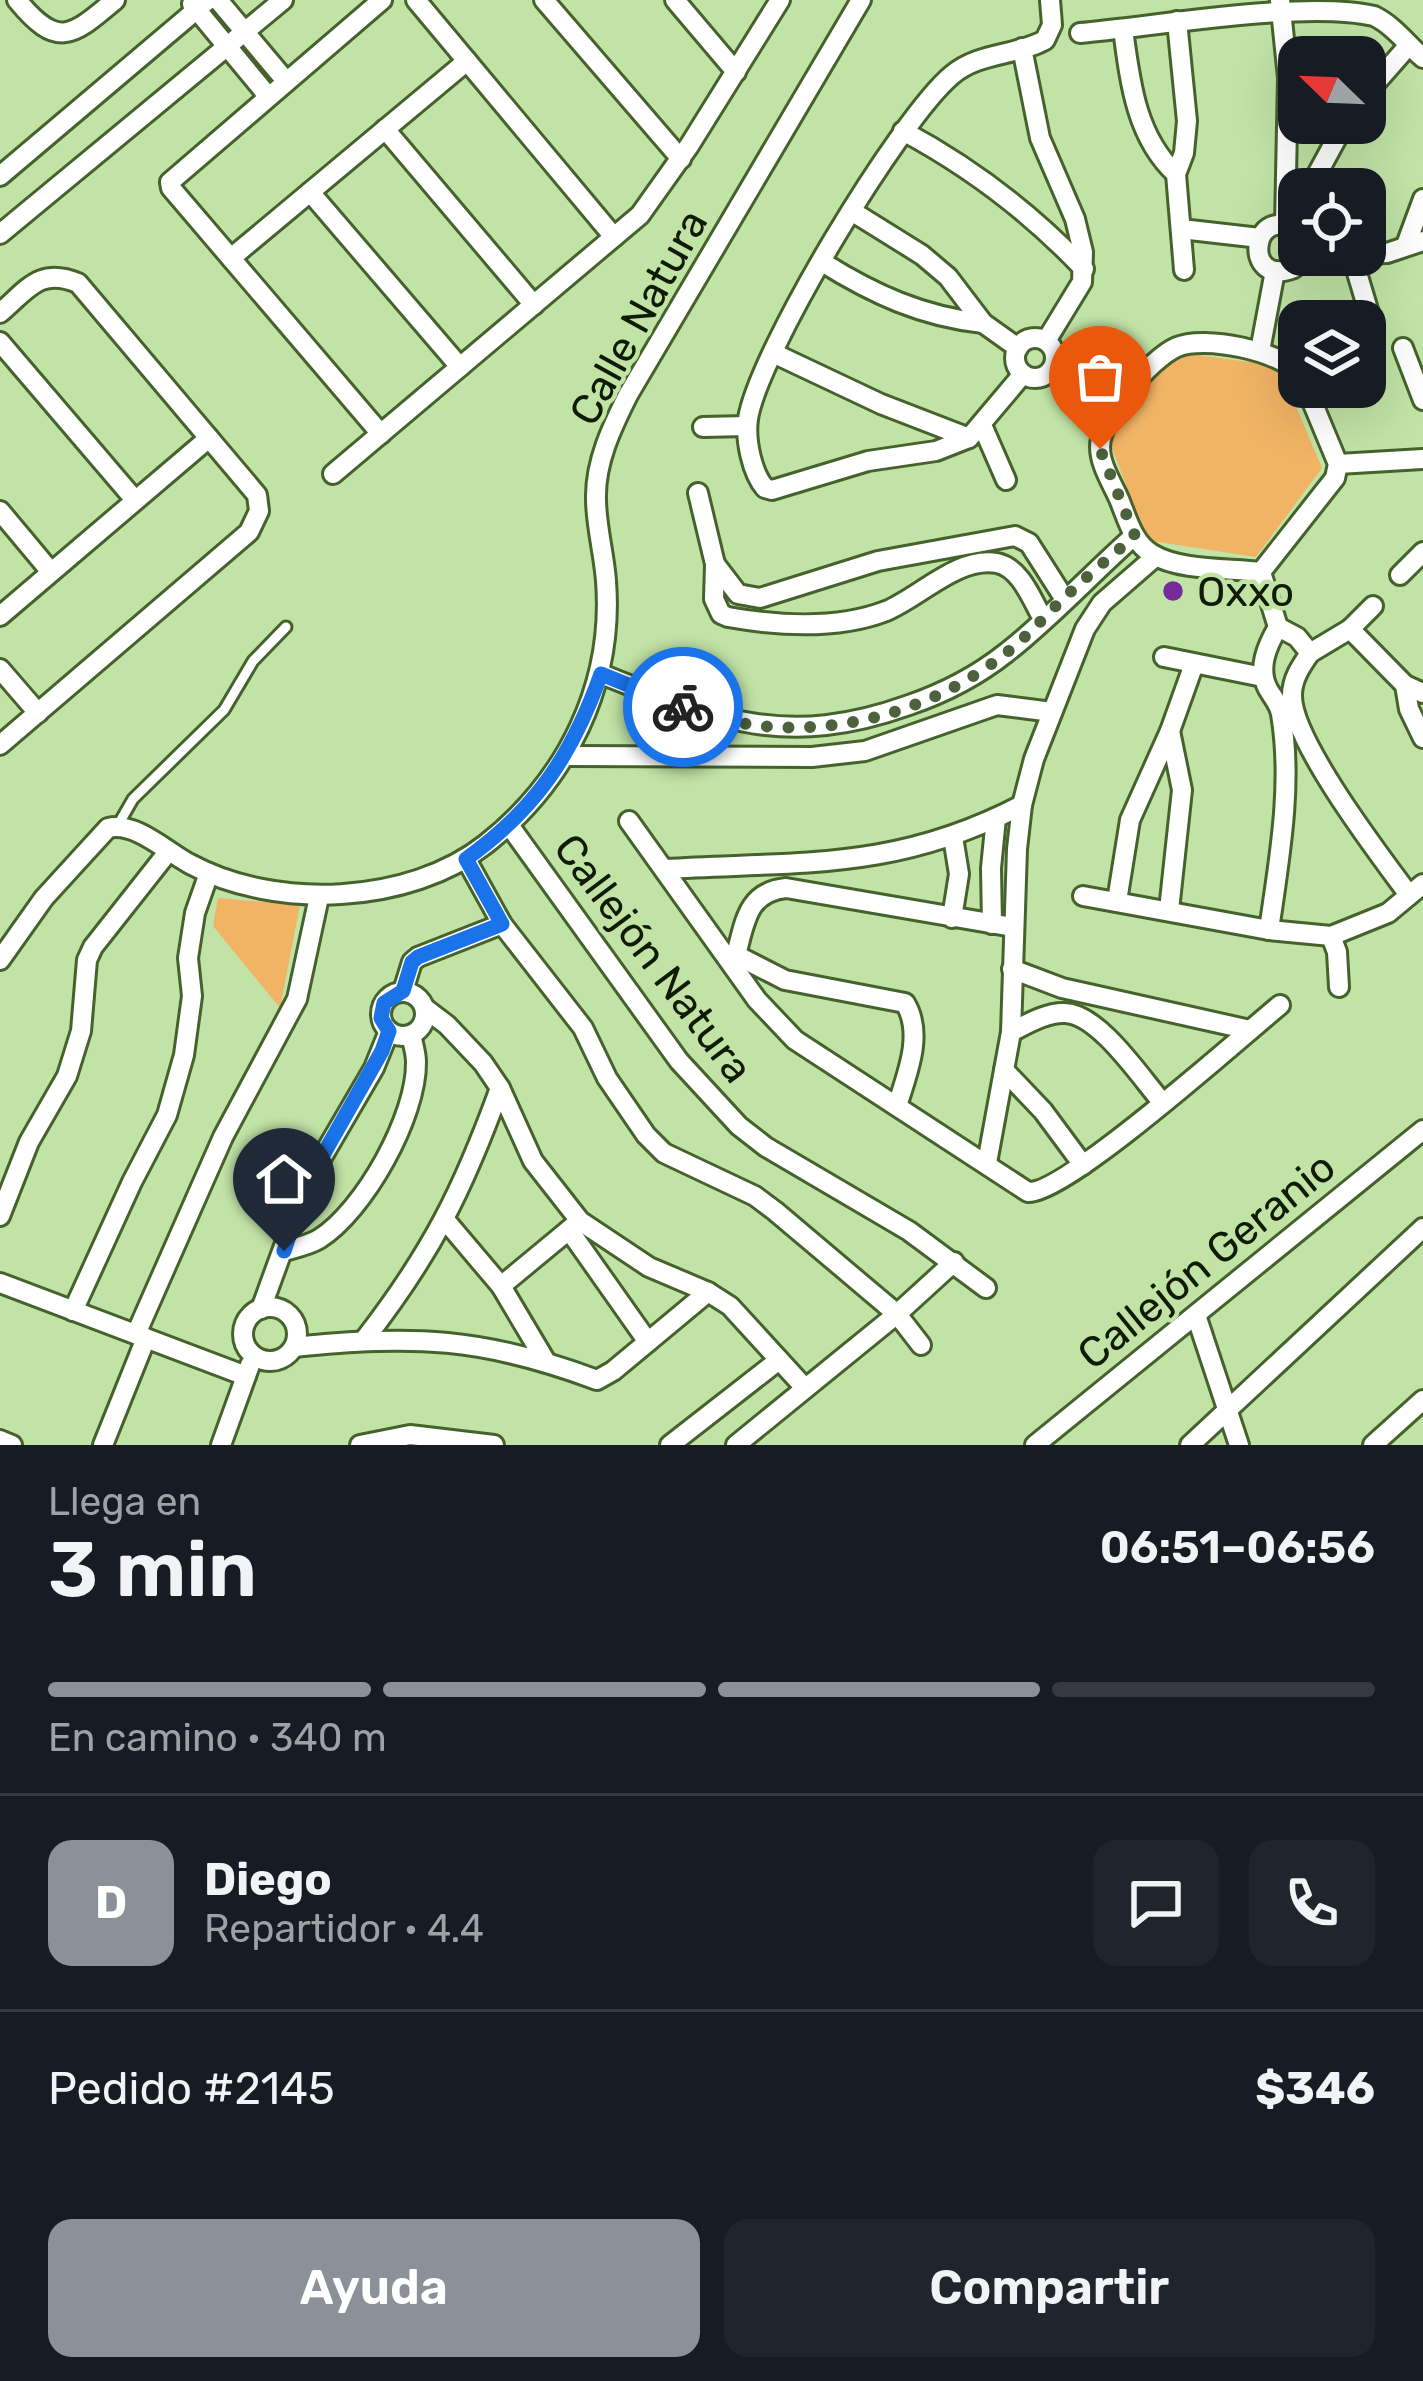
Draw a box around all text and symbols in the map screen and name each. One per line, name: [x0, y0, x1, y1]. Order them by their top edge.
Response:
north arrow: [1278, 36, 1386, 144]
map controls: [1278, 36, 1386, 408]
button: locate: [1278, 168, 1386, 276]
street label: Calle Natura: [559, 201, 718, 434]
button: layers: [1278, 300, 1386, 408]
pin: [1049, 326, 1151, 449]
icon: bag: [1067, 344, 1133, 410]
place label: Oxxo: [1197, 567, 1294, 617]
marker: Oxxo: [1160, 578, 1186, 604]
courier: [623, 647, 743, 767]
icon: bike: [650, 674, 716, 740]
street label: Callejón Natura: [543, 824, 763, 1093]
pin: [233, 1128, 335, 1251]
street label: Callejón Geranio: [1068, 1142, 1345, 1380]
icon: home: [251, 1146, 317, 1212]
text: Llega en: [48, 1479, 201, 1525]
text: 06:51–06:56: [1100, 1521, 1375, 1574]
text: 3 min: [48, 1523, 257, 1616]
text: En camino · 340 m: [48, 1715, 387, 1761]
button: chat: [1093, 1840, 1219, 1966]
button: phone: [1249, 1840, 1375, 1966]
text: Diego: [204, 1853, 332, 1906]
text: D: [95, 1876, 127, 1929]
text: Repartidor · 4.4: [204, 1906, 484, 1952]
text: Pedido #2145: [48, 2062, 335, 2115]
text: $346: [1255, 2062, 1375, 2115]
button: Ayuda: [48, 2219, 700, 2357]
button: Compartir: [724, 2219, 1375, 2357]

